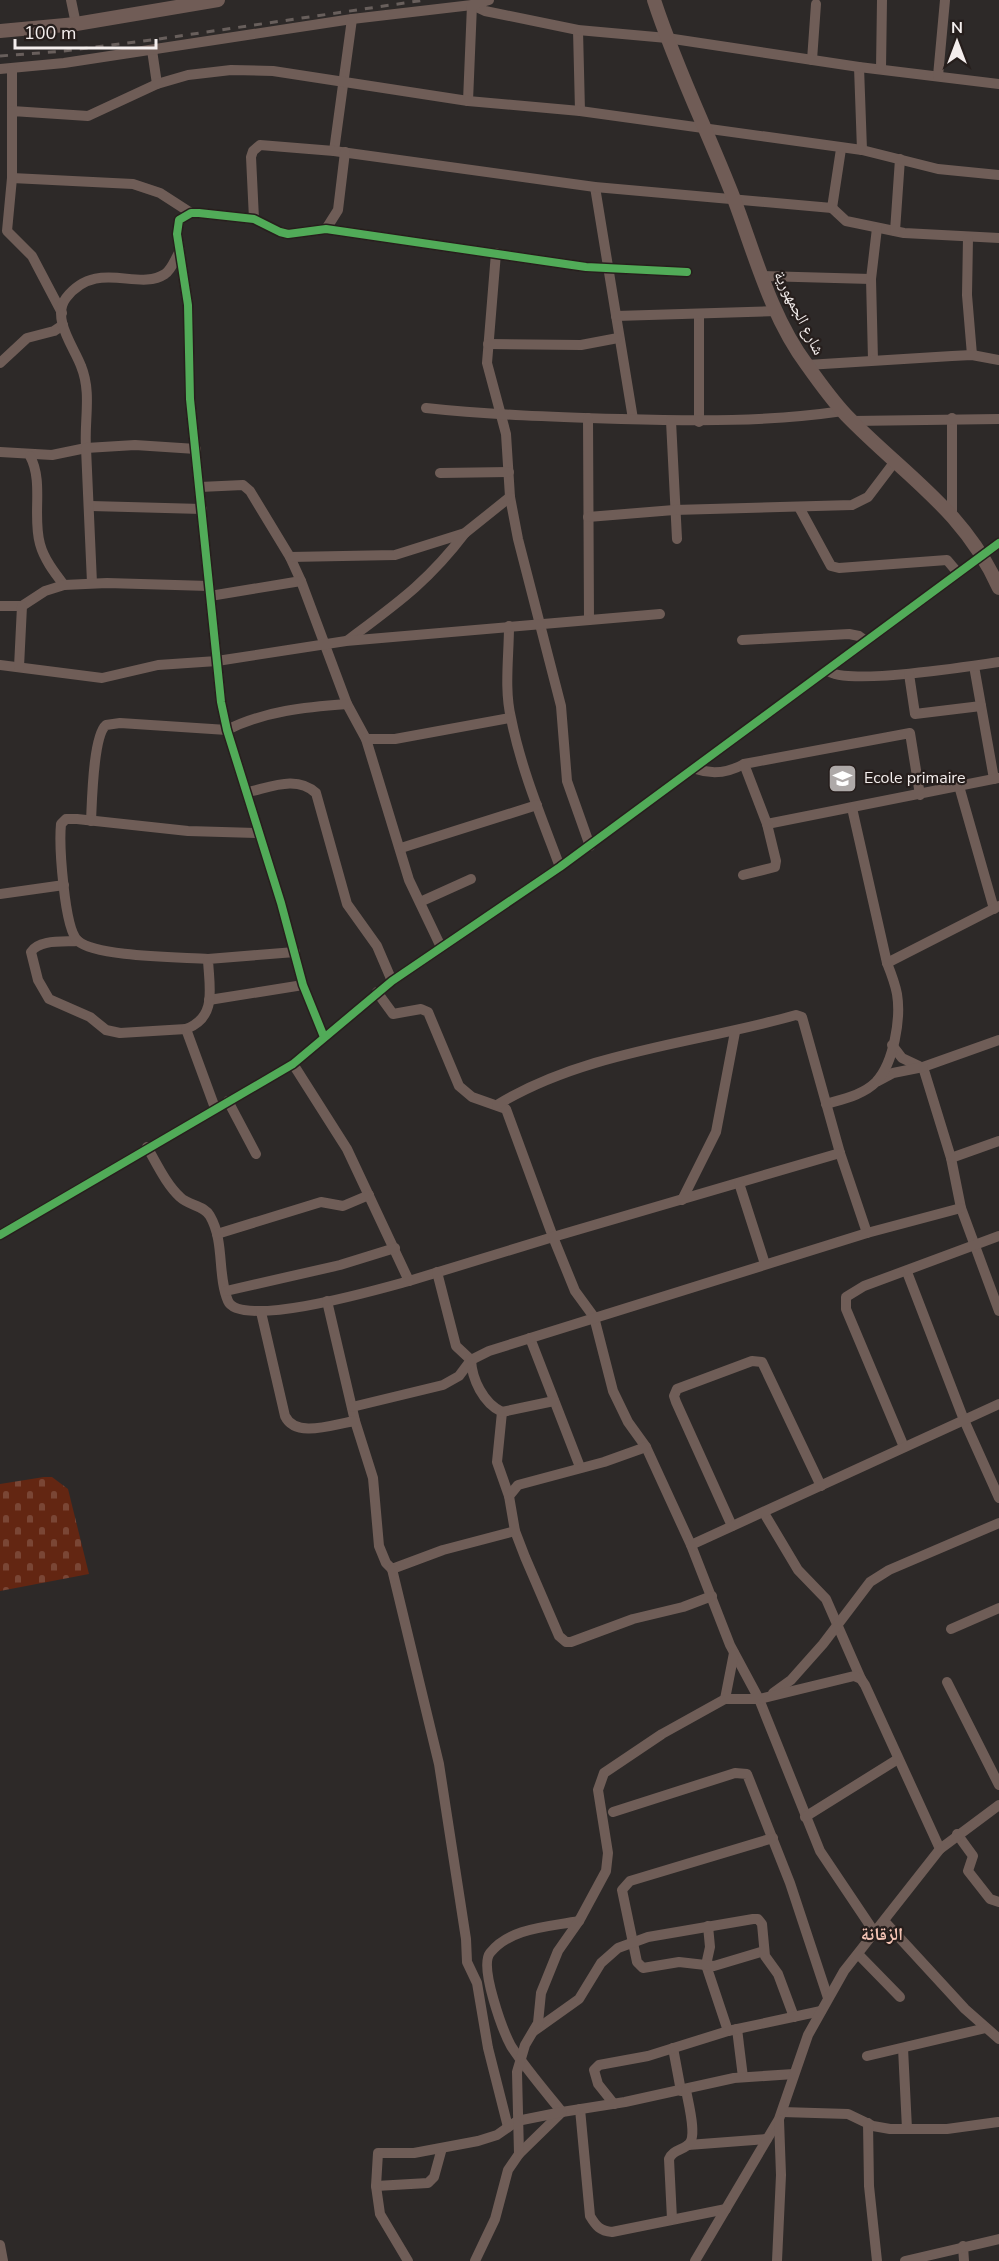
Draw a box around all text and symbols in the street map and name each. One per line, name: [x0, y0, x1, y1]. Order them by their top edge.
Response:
scale bar: [15, 12, 156, 50]
north arrow: [927, 12, 987, 72]
text: N: [951, 17, 963, 39]
text: 100 m: [24, 21, 76, 45]
street label: شارع الجمهورية: [768, 267, 830, 359]
school or university icon: Ecole primaire: [827, 762, 859, 794]
place label: Ecole primaire: [864, 767, 965, 789]
district label: الزقانة: [861, 1922, 903, 1946]

